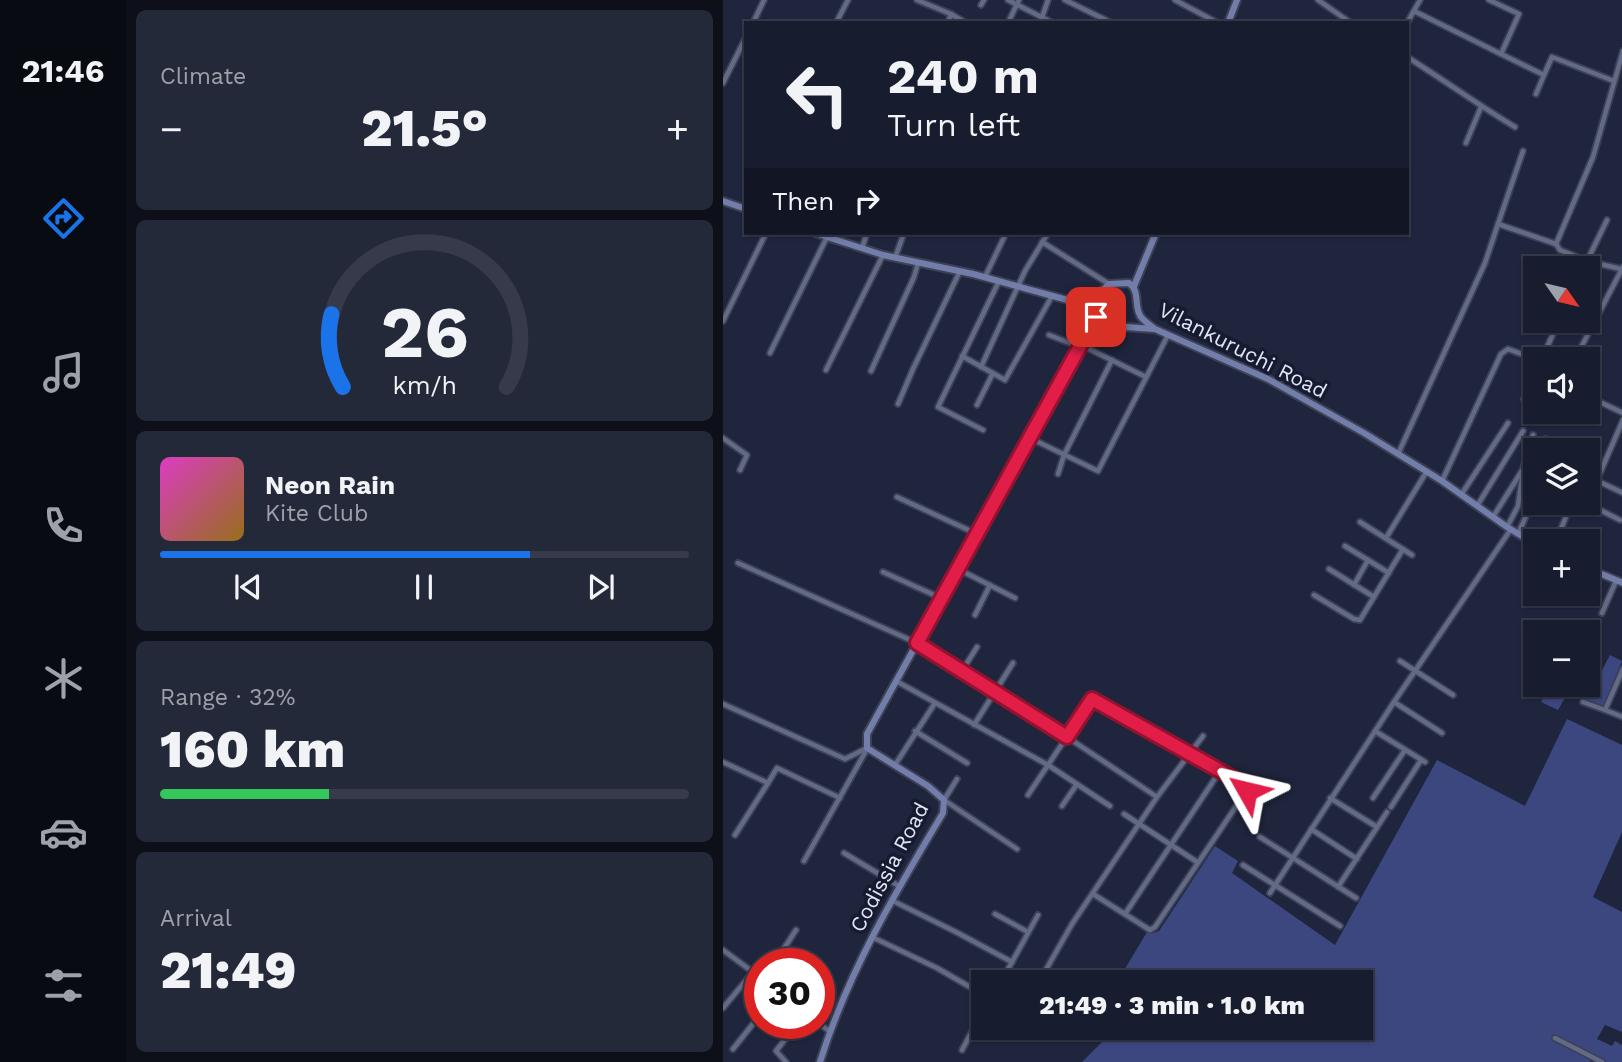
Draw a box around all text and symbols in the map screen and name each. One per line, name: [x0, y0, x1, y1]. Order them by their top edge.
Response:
text: 240 m: [887, 47, 1039, 105]
icon: left: [772, 49, 863, 140]
text: 21:46: [22, 52, 104, 90]
text: Climate: [160, 63, 246, 90]
text: 21.5°: [361, 98, 488, 159]
text: Turn left: [887, 106, 1020, 144]
text: −: [160, 107, 183, 151]
text: +: [666, 107, 689, 151]
icon: right: [848, 182, 886, 220]
text: Then: [772, 186, 834, 216]
icon: directions: [39, 194, 88, 243]
north arrow: [1523, 256, 1600, 332]
map controls: [1523, 256, 1600, 697]
pin: [1066, 287, 1126, 347]
text: 26: [380, 289, 469, 375]
street label: Vilankuruchi Road: [1155, 297, 1331, 403]
icon: arrive: [1077, 298, 1115, 336]
button: sound: [1523, 347, 1600, 424]
icon: music: [39, 348, 88, 397]
text: km/h: [392, 370, 457, 399]
button: layers: [1523, 438, 1600, 515]
text: Neon Rain: [265, 470, 395, 500]
text: Kite Club: [265, 500, 368, 527]
icon: phone: [39, 501, 88, 550]
button: +: [1523, 529, 1600, 606]
icon: previous: [229, 568, 267, 606]
icon: pause: [405, 568, 443, 606]
icon: next: [582, 568, 620, 606]
button: −: [1523, 620, 1600, 697]
icon: climate: [39, 654, 88, 703]
text: Range · 32%: [160, 684, 295, 711]
text: 160 km: [160, 719, 345, 780]
position arrow: [1210, 754, 1284, 828]
street label: Codissia Road: [844, 798, 934, 936]
icon: car: [39, 808, 88, 857]
text: Arrival: [160, 905, 232, 932]
text: 21:49: [160, 940, 297, 1001]
speed limit sign: 30: [744, 948, 835, 1039]
icon: filters: [39, 961, 88, 1010]
text: 21:49 · 3 min · 1.0 km: [1039, 990, 1305, 1020]

